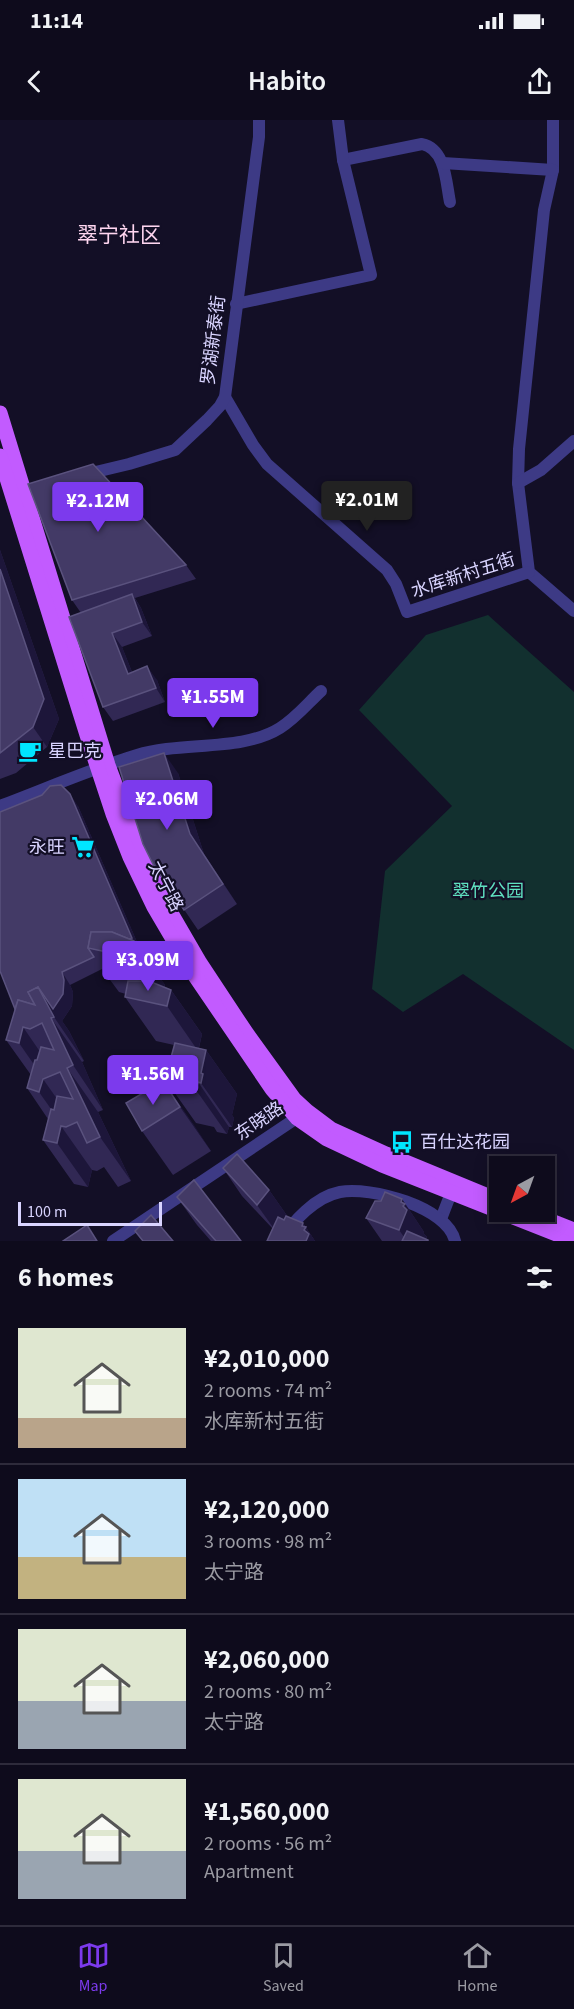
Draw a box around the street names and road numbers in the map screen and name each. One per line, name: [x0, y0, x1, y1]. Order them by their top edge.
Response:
street label: 罗湖新泰街: [196, 294, 231, 386]
street label: 水库新村五街: [408, 547, 518, 604]
street label: 太宁路: [142, 856, 189, 916]
street label: 东晓路: [230, 1096, 289, 1147]

